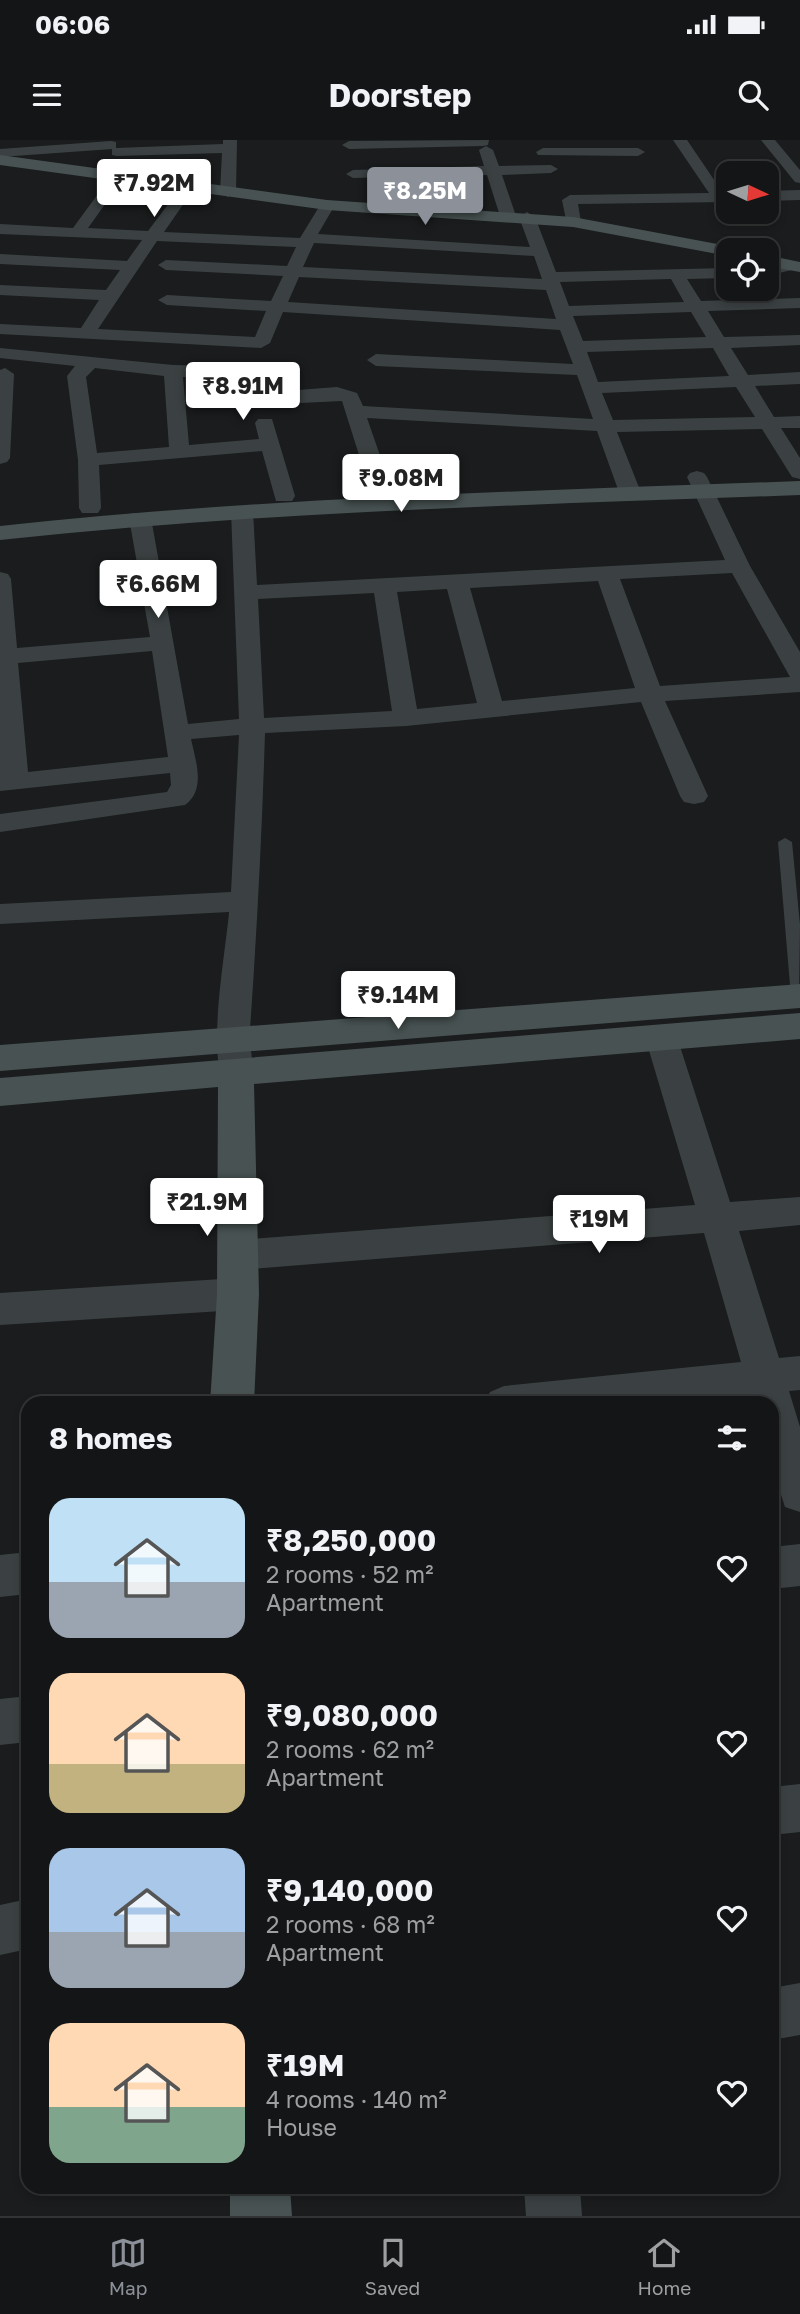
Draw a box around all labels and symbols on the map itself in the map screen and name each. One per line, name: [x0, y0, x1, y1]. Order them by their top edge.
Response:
pin: ₹7.92M: [97, 160, 211, 219]
north arrow: [716, 161, 779, 224]
pin: ₹8.25M: [368, 168, 482, 227]
pin: ₹8.91M: [186, 362, 300, 422]
pin: ₹9.08M: [344, 454, 458, 514]
pin: ₹6.66M: [101, 560, 215, 620]
pin: ₹9.14M: [341, 972, 455, 1031]
pin: ₹21.9M: [150, 1178, 264, 1238]
pin: ₹19M: [558, 1196, 640, 1255]

